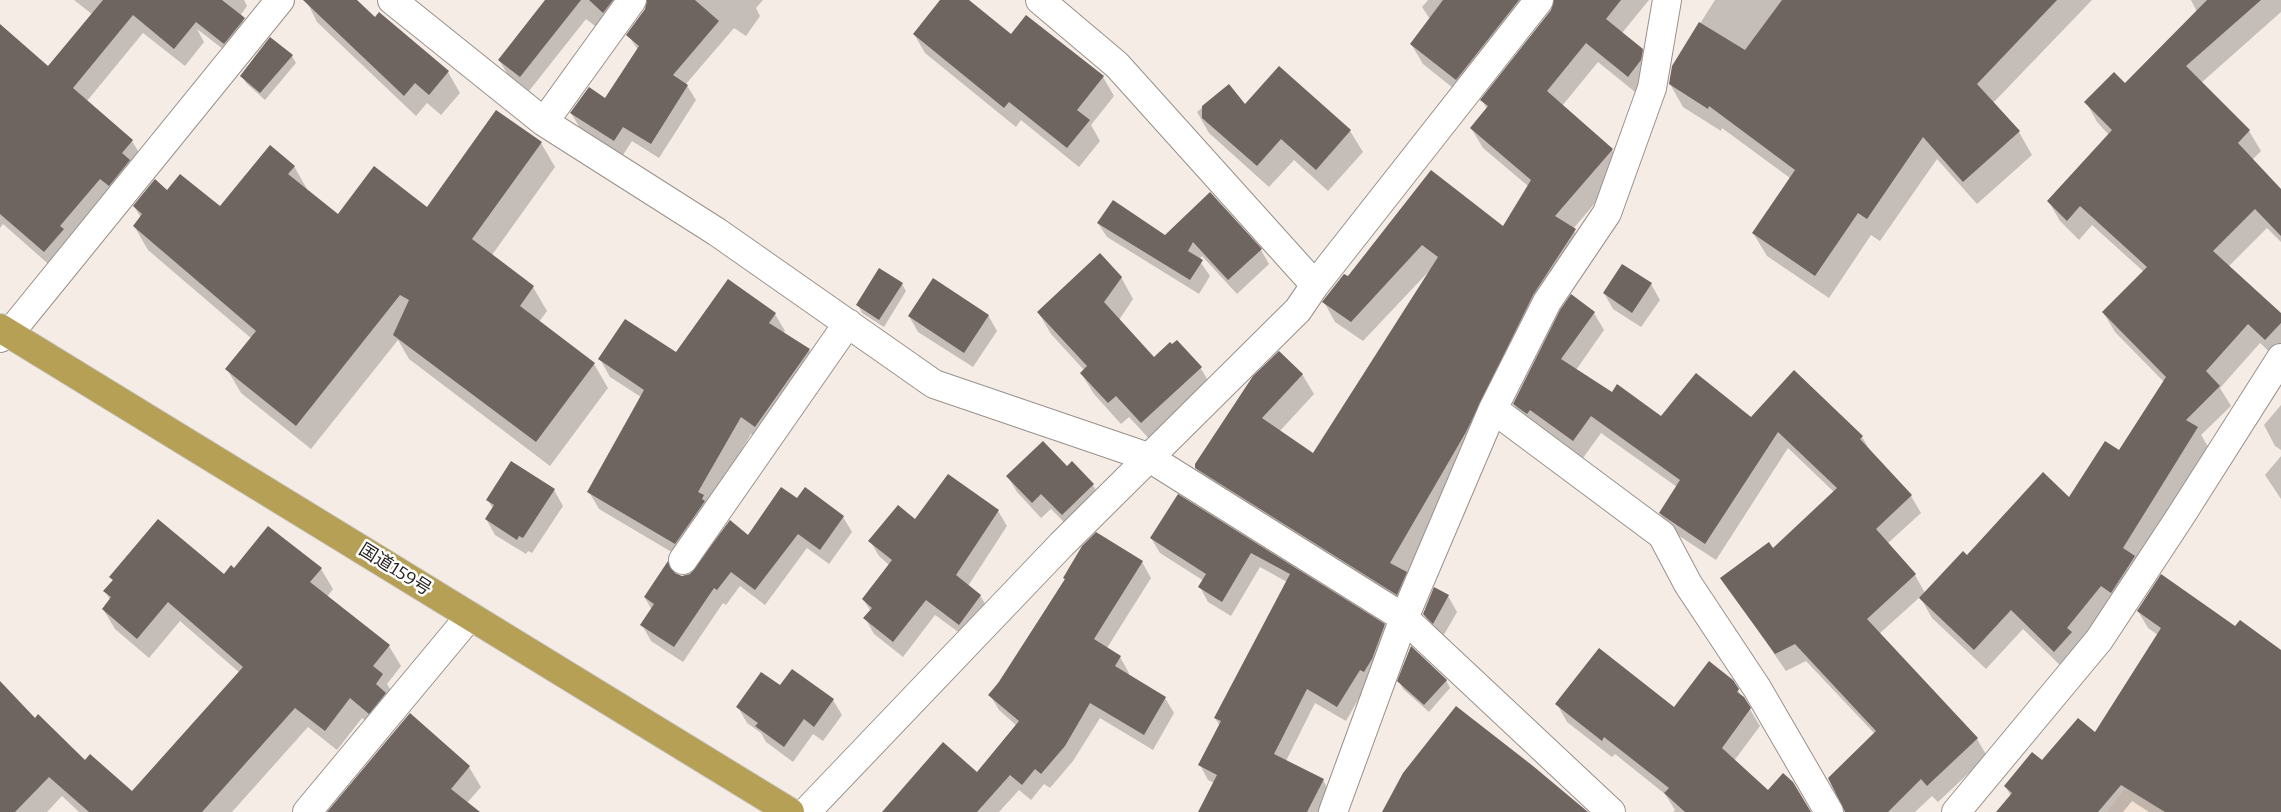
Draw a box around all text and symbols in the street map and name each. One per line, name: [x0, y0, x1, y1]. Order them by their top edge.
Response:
street label: 国道159号: [355, 539, 435, 601]

